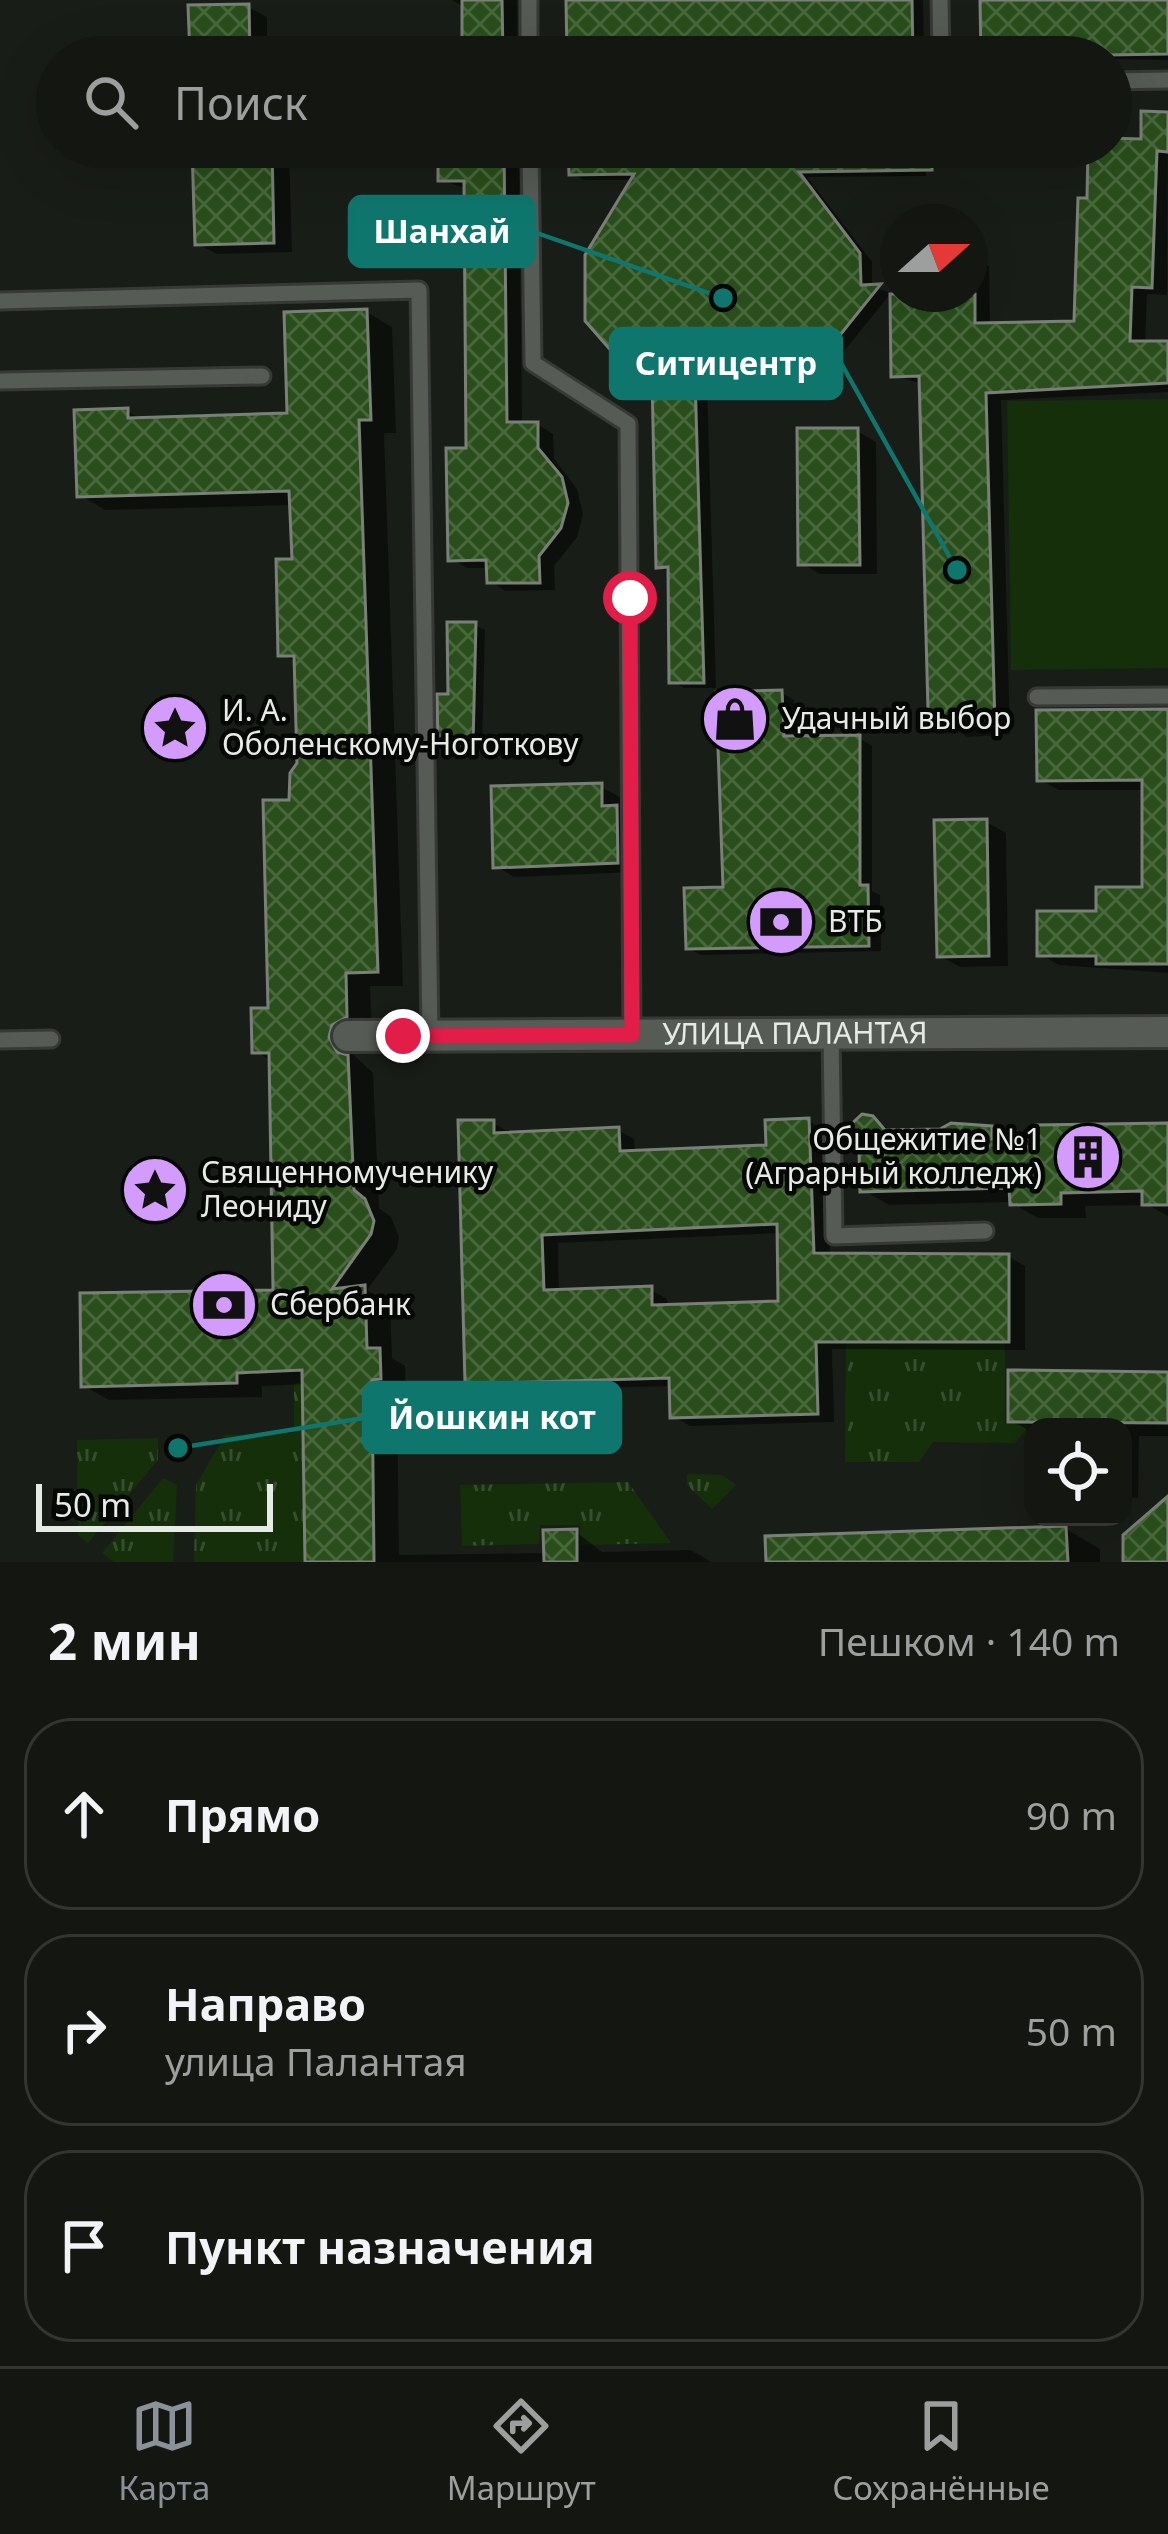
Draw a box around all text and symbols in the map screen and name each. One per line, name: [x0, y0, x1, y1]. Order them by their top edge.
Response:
search box: [36, 36, 1132, 168]
icon: search: [78, 69, 144, 135]
text: Поиск: [174, 72, 308, 133]
callout: Шанхай: [350, 197, 534, 266]
north arrow: [880, 204, 988, 312]
text: Шанхай: [374, 208, 510, 253]
callout: Ситицентр: [611, 329, 841, 398]
text: Ситицентр: [635, 340, 817, 385]
route start: [603, 571, 657, 625]
shop icon: Удачный выбор: [700, 684, 770, 754]
place label: И. А. Оболенскому-Ноготкову: [222, 689, 579, 764]
place icon: И. А. Оболенскому-Ноготкову: [140, 693, 210, 763]
place label: Удачный выбор: [782, 697, 1011, 738]
bank icon: ВТБ: [746, 887, 816, 957]
place label: ВТБ: [828, 900, 883, 941]
route end: [376, 1009, 430, 1063]
street label: УЛИЦА ПАЛАНТАЯ: [662, 1011, 928, 1053]
place label: Общежитие №1 (Аграрный колледж): [745, 1118, 1042, 1193]
building icon: Общежитие №1 (Аграрный колледж): [1053, 1122, 1123, 1192]
place label: Священномученику Леониду: [201, 1151, 494, 1226]
place icon: Священномученику Леониду: [120, 1155, 190, 1225]
bank icon: Сбербанк: [189, 1270, 259, 1340]
place label: Сбербанк: [270, 1283, 411, 1324]
callout: Йошкин кот: [364, 1383, 620, 1452]
text: Йошкин кот: [388, 1394, 596, 1439]
map controls: [1024, 1418, 1132, 1526]
button: locate: [1024, 1418, 1132, 1526]
scale bar: [36, 1478, 273, 1531]
text: 50 m: [54, 1482, 131, 1527]
text: 2 мин: [48, 1605, 201, 1675]
text: Пешком · 140 m: [818, 1614, 1120, 1667]
icon: ahead: [51, 1781, 117, 1847]
text: Прямо: [165, 1784, 320, 1845]
text: 90 m: [1026, 1788, 1117, 1841]
text: Направо: [165, 1973, 366, 2034]
icon: right: [51, 1997, 117, 2063]
text: 50 m: [1026, 2004, 1117, 2057]
text: улица Палантая: [165, 2034, 467, 2087]
icon: arrive: [51, 2213, 117, 2279]
text: Пункт назначения: [165, 2216, 595, 2277]
tab: Карта: [118, 2393, 210, 2510]
tab: Маршрут: [447, 2393, 596, 2510]
tab: Сохранённые: [832, 2393, 1050, 2510]

